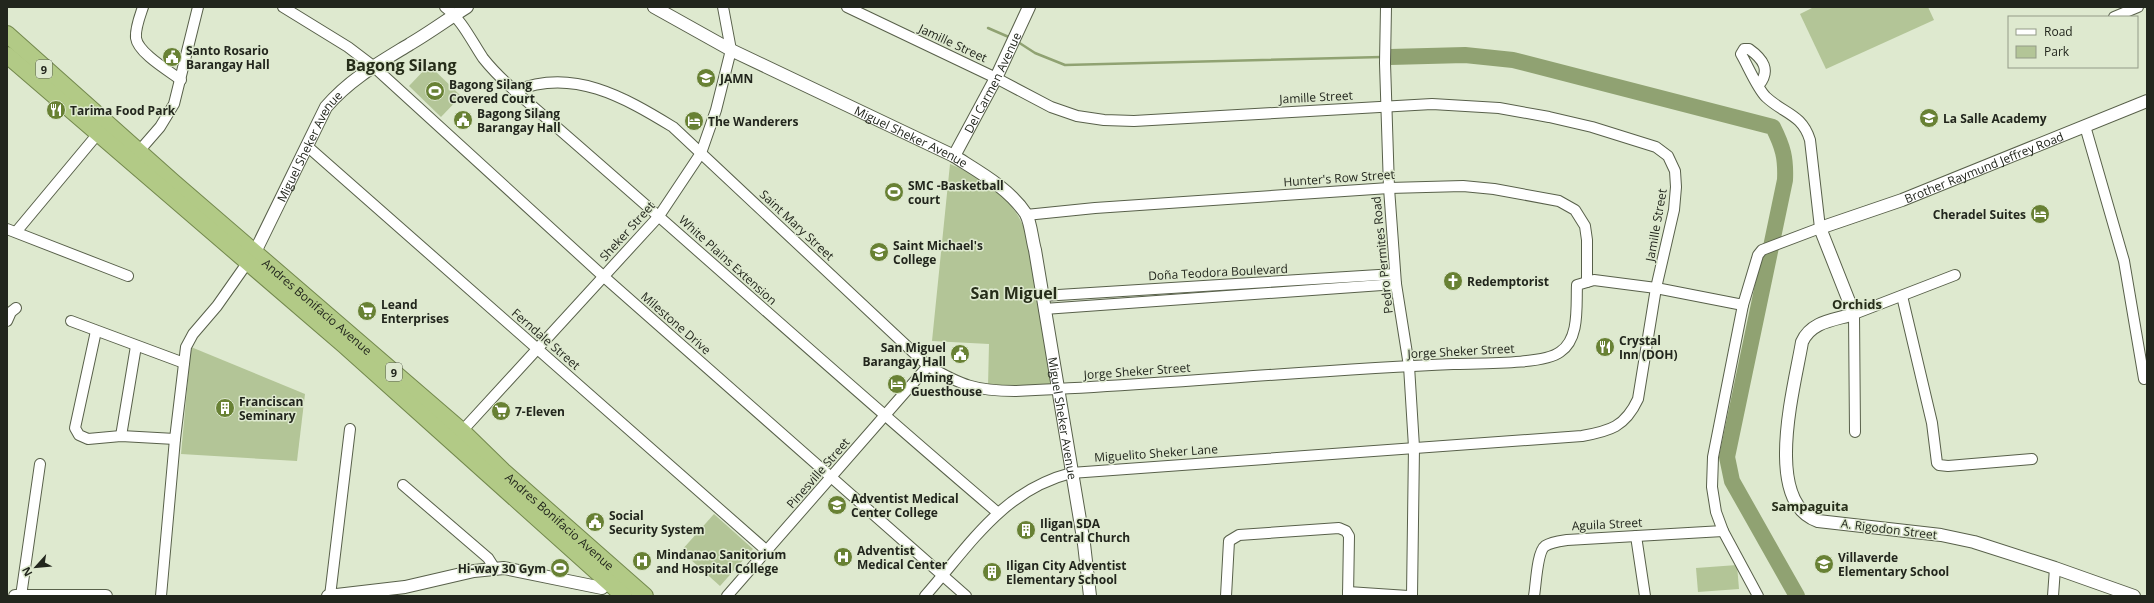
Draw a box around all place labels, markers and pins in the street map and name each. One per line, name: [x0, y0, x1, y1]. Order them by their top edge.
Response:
place label: Santo Rosario Barangay Hall: [186, 42, 270, 73]
public building icon: Santo Rosario Barangay Hall: [161, 46, 183, 68]
school or university icon: JAMN: [695, 67, 717, 89]
place label: JAMN: [719, 70, 753, 87]
place label: Bagong Silang Covered Court: [449, 76, 535, 107]
sports icon: Bagong Silang Covered Court: [424, 80, 446, 102]
restaurant icon: Tarima Food Park: [45, 99, 67, 121]
place label: Tarima Food Park: [70, 102, 176, 119]
place label: Bagong Silang Barangay Hall: [477, 105, 561, 136]
school or university icon: La Salle Academy: [1918, 107, 1940, 129]
public building icon: Bagong Silang Barangay Hall: [452, 109, 474, 131]
hotel icon: The Wanderers: [683, 110, 705, 132]
place label: La Salle Academy: [1943, 110, 2047, 127]
place label: The Wanderers: [708, 113, 798, 130]
place label: SMC -Basketball court: [908, 177, 1004, 208]
sports icon: SMC -Basketball court: [883, 181, 905, 203]
hotel icon: Cheradel Suites: [2029, 203, 2051, 225]
place label: Cheradel Suites: [1933, 206, 2026, 223]
place label: Saint Michael's College: [893, 237, 983, 268]
school or university icon: Saint Michael's College: [868, 241, 890, 263]
church icon: Redemptorist: [1442, 270, 1464, 292]
place label: Redemptorist: [1467, 273, 1549, 290]
place label: Leand Enterprises: [381, 296, 449, 327]
supermarket icon: Leand Enterprises: [356, 300, 378, 322]
place label: Crystal Inn (DOH): [1619, 332, 1678, 363]
restaurant icon: Crystal Inn (DOH): [1594, 336, 1616, 358]
place label: San Miguel Barangay Hall: [862, 339, 946, 370]
public building icon: San Miguel Barangay Hall: [949, 343, 971, 365]
place label: Alming Guesthouse: [911, 369, 982, 400]
hotel icon: Alming Guesthouse: [886, 373, 908, 395]
place label: Franciscan Seminary: [239, 393, 303, 424]
building icon: Franciscan Seminary: [214, 397, 236, 419]
supermarket icon: 7-Eleven: [490, 400, 512, 422]
place label: 7-Eleven: [515, 403, 565, 420]
place label: Adventist Medical Center College: [851, 490, 959, 521]
school or university icon: Adventist Medical Center College: [826, 494, 848, 516]
place label: Social Security System: [609, 507, 705, 538]
public building icon: Social Security System: [584, 511, 606, 533]
place label: Iligan SDA Central Church: [1040, 515, 1130, 546]
building icon: Iligan SDA Central Church: [1015, 519, 1037, 541]
place label: Adventist Medical Center: [857, 542, 948, 573]
place label: Mindanao Sanitorium and Hospital College: [656, 546, 786, 577]
hospital icon: Adventist Medical Center: [832, 546, 854, 568]
place label: Villaverde Elementary School: [1838, 549, 1949, 580]
hospital icon: Mindanao Sanitorium and Hospital College: [631, 550, 653, 572]
school or university icon: Villaverde Elementary School: [1813, 553, 1835, 575]
sports icon: Hi-way 30 Gym: [549, 557, 571, 579]
place label: Iligan City Adventist Elementary School: [1006, 557, 1127, 588]
place label: Hi-way 30 Gym: [458, 560, 546, 577]
building icon: Iligan City Adventist Elementary School: [981, 561, 1003, 583]

